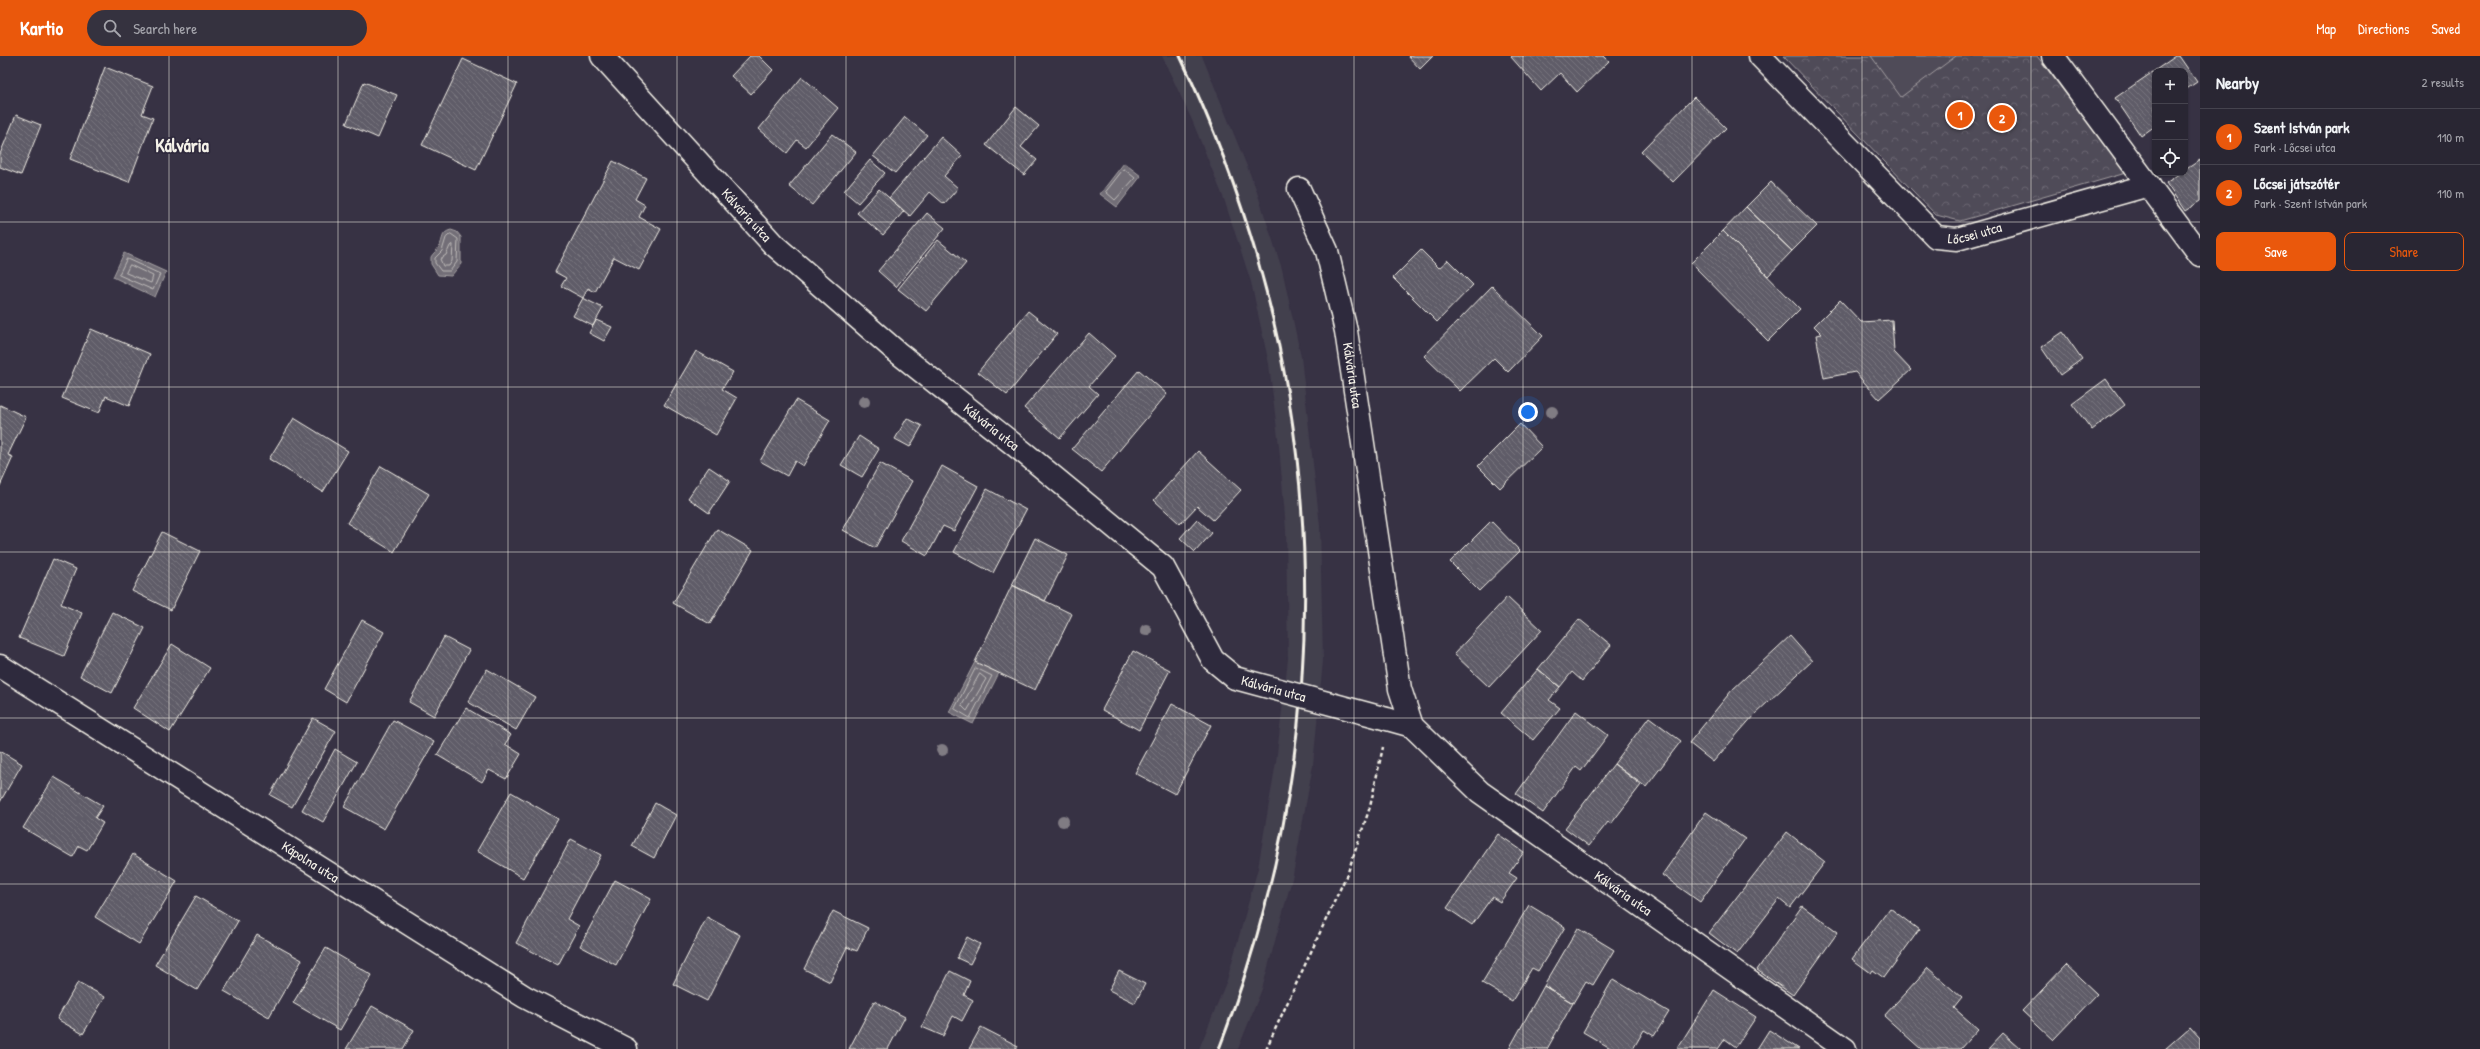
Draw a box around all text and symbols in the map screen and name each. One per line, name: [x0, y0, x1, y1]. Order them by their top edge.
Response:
search box: [87, 10, 367, 46]
text: Kartio: [20, 15, 63, 41]
icon: search: [101, 17, 123, 39]
text: Search here: [133, 18, 197, 39]
text: Map: [2316, 19, 2336, 38]
text: Directions: [2358, 19, 2409, 38]
text: Saved: [2431, 19, 2460, 38]
map controls: [2152, 68, 2188, 176]
button: +: [2152, 68, 2188, 104]
text: Nearby: [2216, 71, 2259, 94]
text: 2 results: [2422, 73, 2464, 91]
pin: 1: [1947, 100, 1973, 130]
pin: 2: [1989, 103, 2015, 133]
button: −: [2152, 104, 2188, 140]
text: Szent István park: [2254, 117, 2350, 138]
text: 1: [2227, 128, 2231, 146]
text: 110 m: [2437, 128, 2464, 146]
district label: Kálvária: [155, 133, 210, 158]
text: Park · Lőcsei utca: [2254, 138, 2335, 156]
button: locate: [2152, 140, 2188, 176]
text: Lőcsei játszótér: [2254, 173, 2340, 194]
street label: Kálvária utca: [718, 184, 777, 246]
text: 2: [2226, 184, 2232, 202]
text: 110 m: [2437, 184, 2464, 202]
text: Park · Szent István park: [2254, 194, 2367, 212]
street label: Lőcsei utca: [1947, 217, 2004, 248]
button: Save: [2216, 232, 2336, 271]
button: Share: [2344, 232, 2464, 271]
street label: Kálvária utca: [1339, 341, 1368, 410]
street label: Kálvária utca: [960, 398, 1024, 455]
your location: [1518, 402, 1538, 422]
street label: Kálvária utca: [1239, 670, 1309, 706]
street label: Kápolna utca: [278, 836, 344, 887]
street label: Kálvária utca: [1591, 866, 1657, 920]

